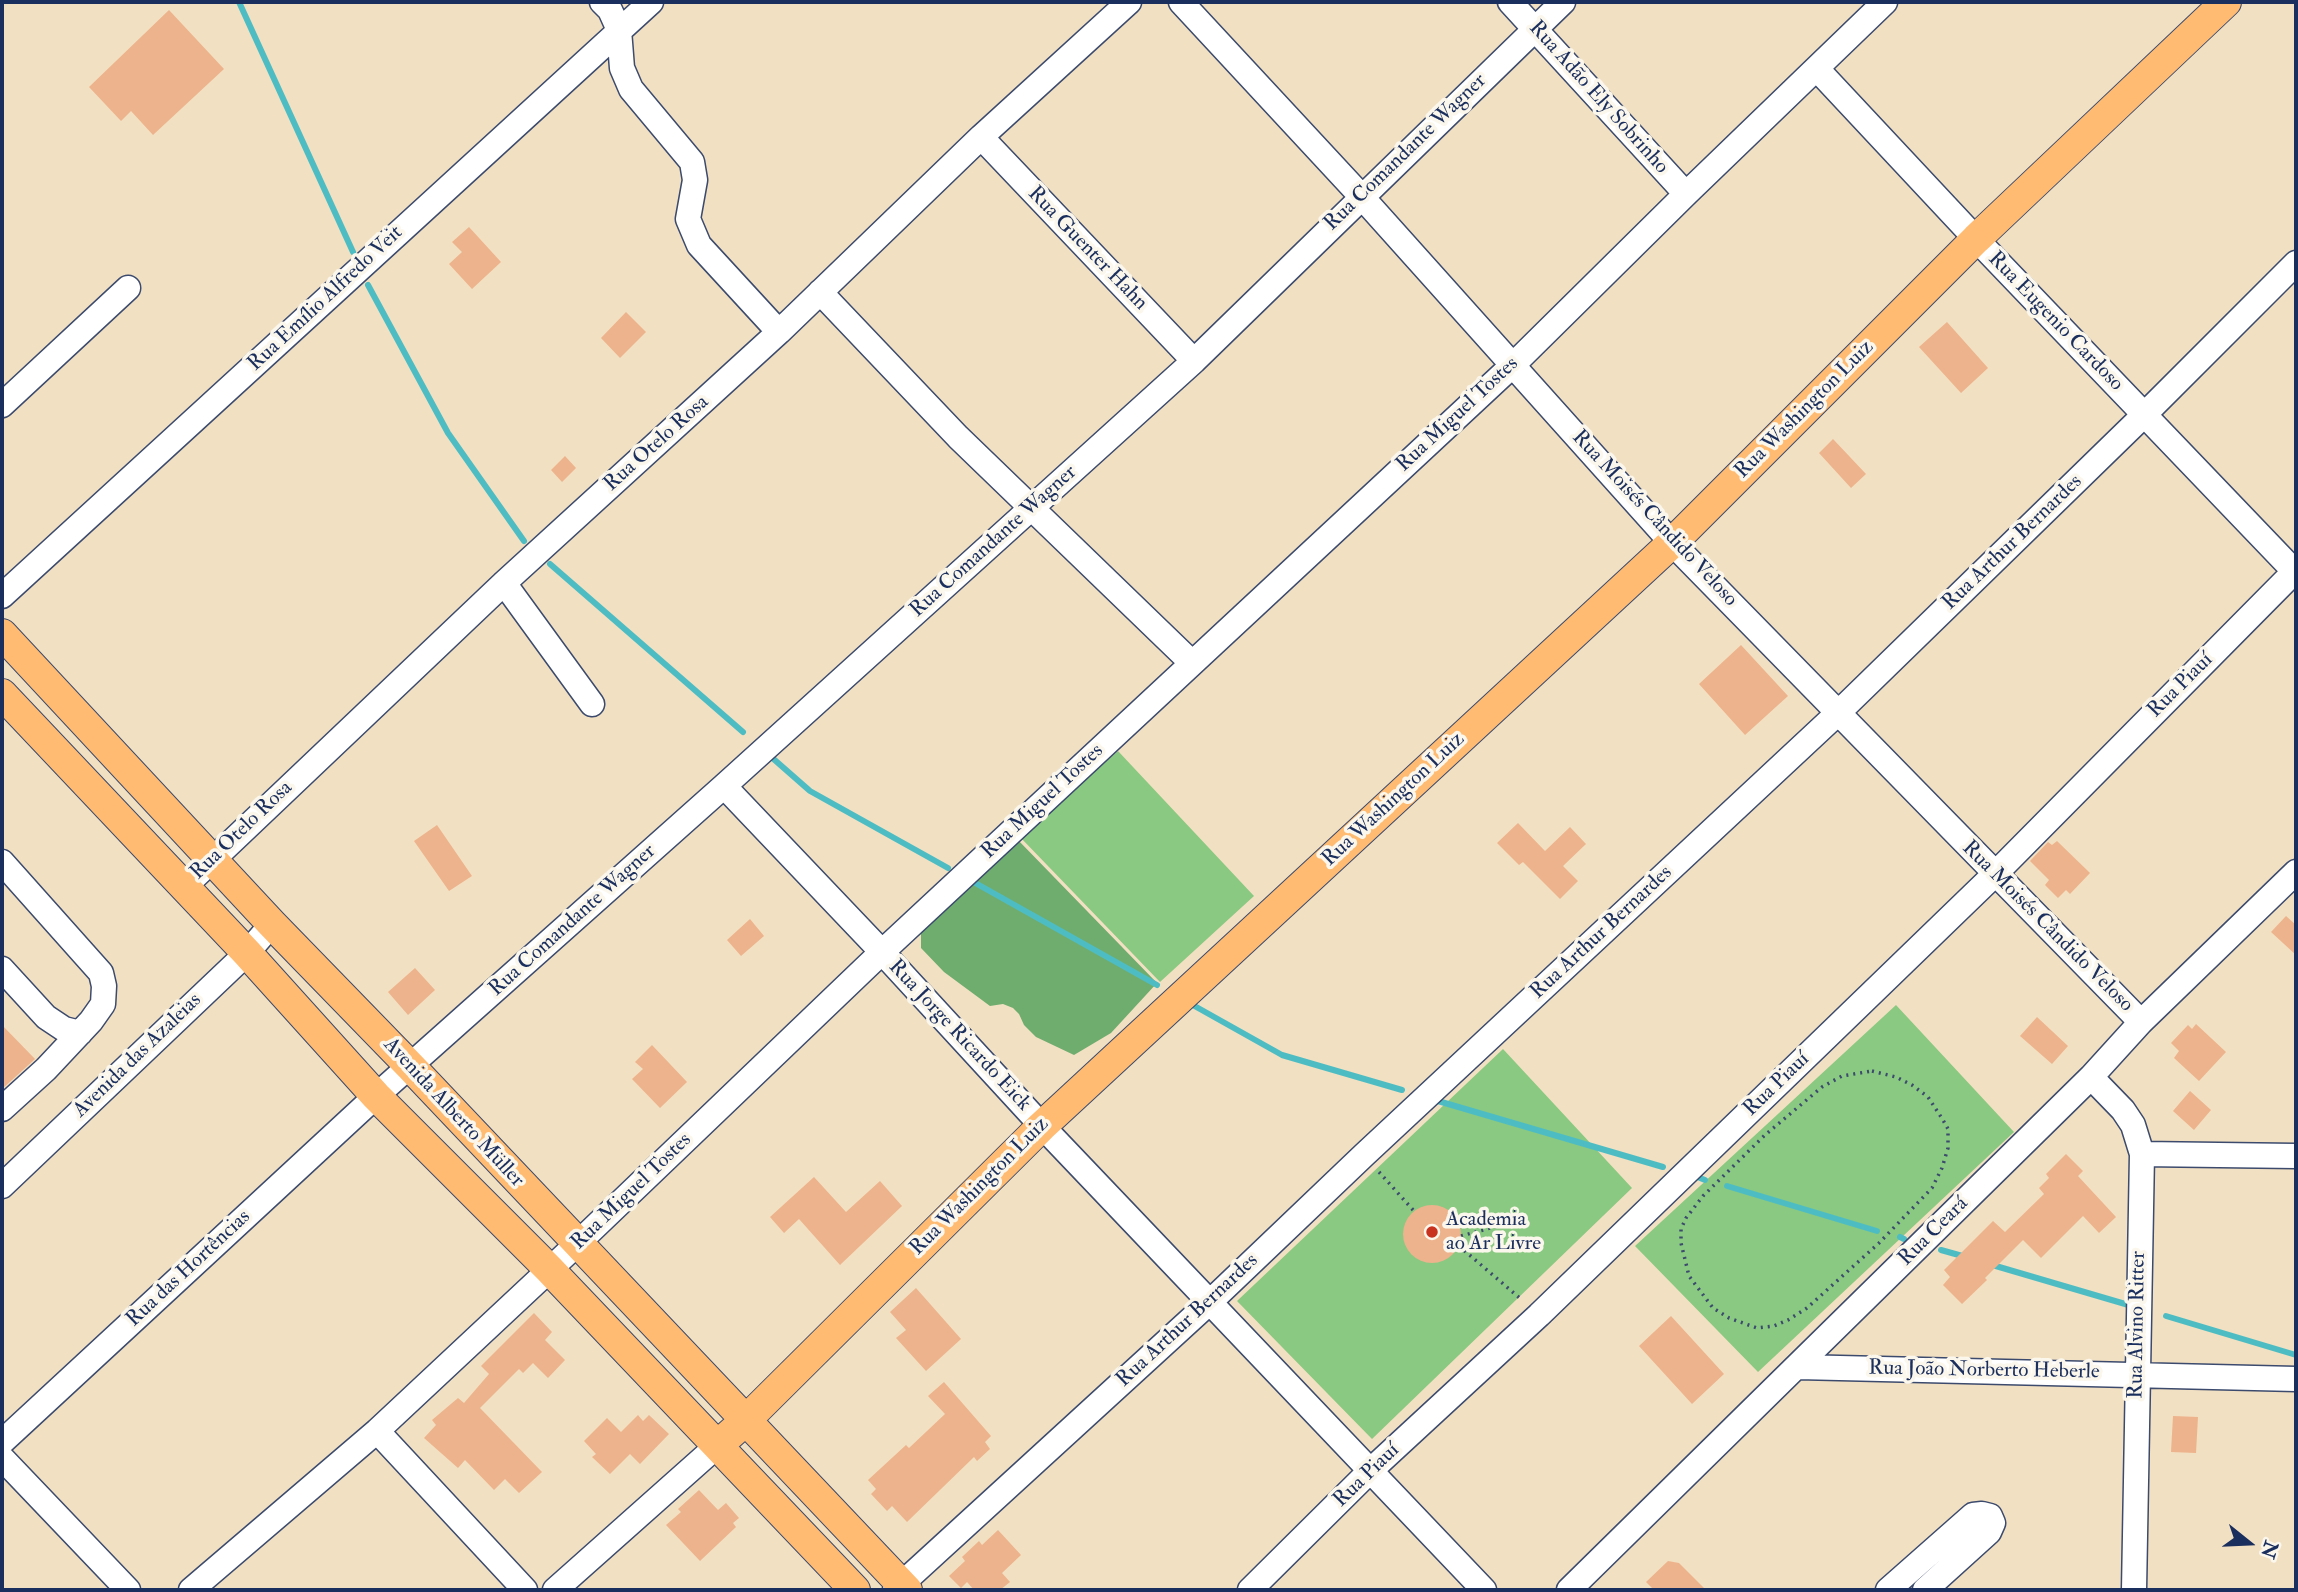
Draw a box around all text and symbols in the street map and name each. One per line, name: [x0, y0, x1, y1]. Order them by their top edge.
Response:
street label: Rua Adão Ely Sobrinho: [1523, 16, 1673, 180]
street label: Rua Comandante Wagner: [1320, 69, 1492, 237]
street label: Rua Guenter Hahn: [1022, 182, 1152, 316]
street label: Rua Emílio Alfredo Veit: [243, 221, 409, 377]
street label: Rua Eugenio Cardoso: [1982, 247, 2128, 397]
street label: Rua Washington Luiz: [1730, 335, 1880, 485]
street label: Rua Miguel Tostes: [1392, 352, 1524, 478]
street label: Rua Otelo Rosa: [600, 390, 714, 498]
street label: Rua Moisés Cândido Veloso: [1566, 426, 1742, 612]
street label: Rua Comandante Wagner: [905, 461, 1083, 623]
street label: Rua Arthur Bernardes: [1938, 470, 2088, 616]
street label: Rua Piauí: [2143, 648, 2219, 724]
street label: Rua Washington Luiz: [1317, 727, 1471, 873]
street label: Rua Miguel Tostes: [977, 739, 1109, 865]
street label: Rua Otelo Rosa: [186, 776, 298, 886]
street label: Rua Moisés Cândido Veloso: [1956, 836, 2138, 1018]
street label: Rua Comandante Wagner: [484, 840, 662, 1002]
street label: Rua Arthur Bernardes: [1526, 861, 1678, 1005]
street label: Rua Jorge Ricardo Eick: [882, 955, 1036, 1117]
street label: Avenida das Azaleias: [69, 988, 207, 1124]
street label: Avenida Alberto Müller: [377, 1033, 529, 1193]
street label: Rua Piauí: [1739, 1048, 1815, 1122]
street label: Rua Washington Luiz: [905, 1112, 1055, 1262]
street label: Rua Miguel Tostes: [567, 1128, 697, 1256]
street label: Rua Ceará: [1894, 1192, 1974, 1272]
street label: Rua das Hortências: [122, 1205, 256, 1333]
place label: Academia ao Ar Livre: [1446, 1207, 1541, 1257]
marker: Academia ao Ar Livre: [1424, 1224, 1440, 1240]
street label: Rua Arthur Bernardes: [1112, 1249, 1264, 1393]
street label: Rua Alvino Ritter: [2124, 1251, 2152, 1399]
street label: Rua João Norberto Heberle: [1868, 1356, 2100, 1386]
street label: Rua Piauí: [1329, 1439, 1405, 1513]
north arrow: [2214, 1508, 2284, 1578]
text: N: [2255, 1538, 2283, 1561]

